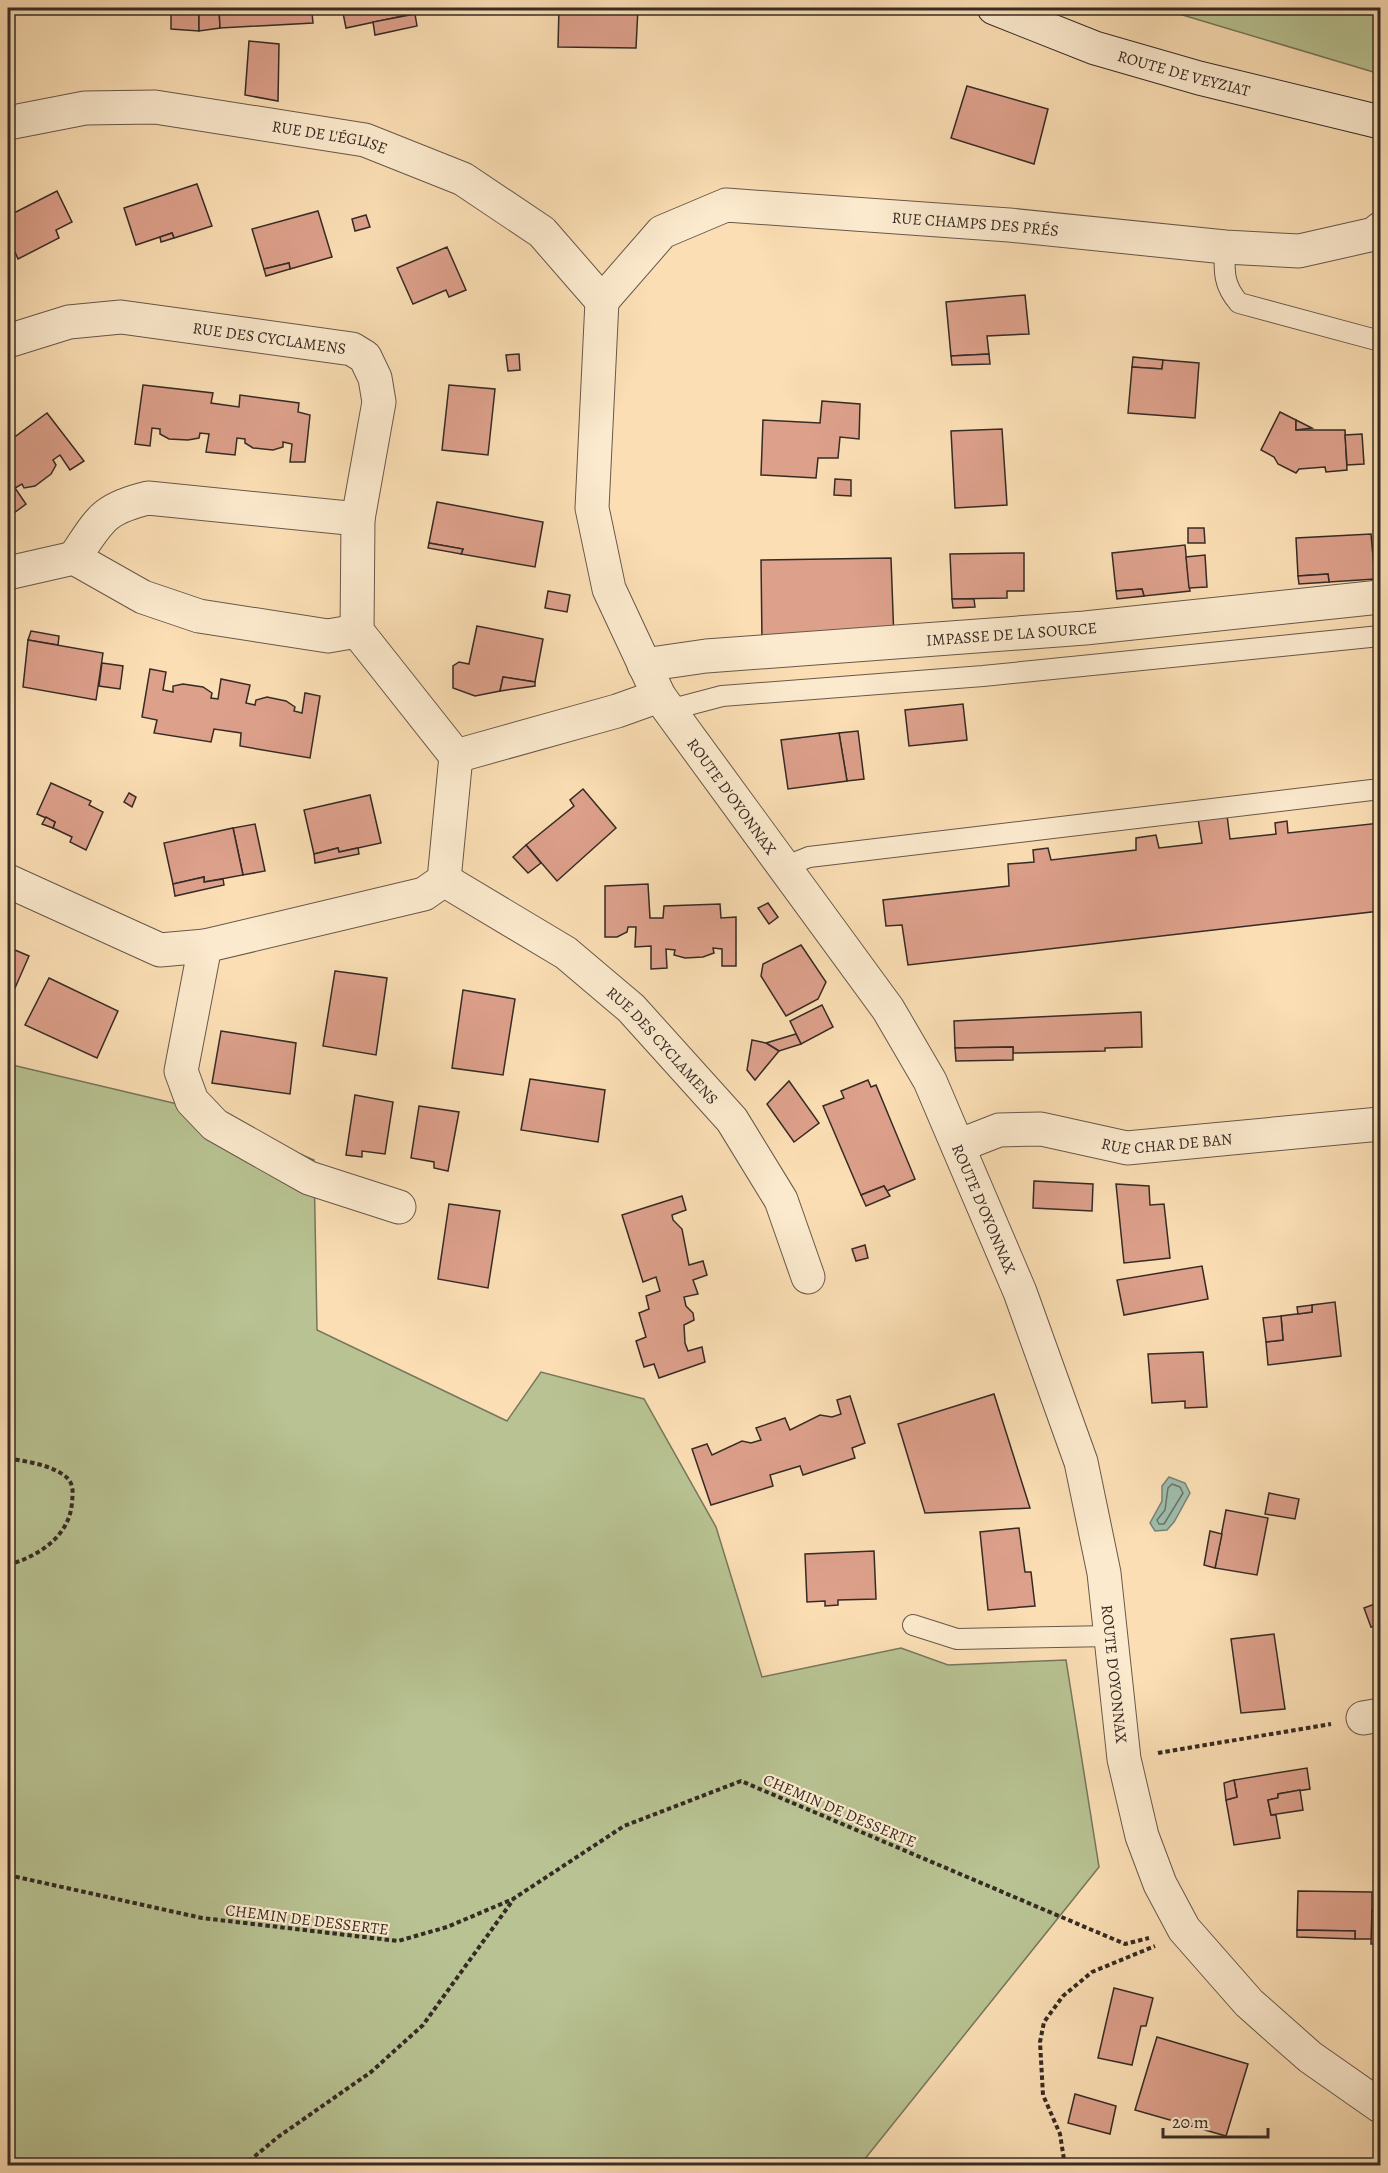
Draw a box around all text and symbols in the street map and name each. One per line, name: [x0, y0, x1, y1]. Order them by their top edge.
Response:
street label: ROUTE DE VEYZIAT: [1115, 45, 1253, 102]
street label: RUE DE L'ÉGLISE: [270, 116, 391, 160]
street label: RUE CHAMPS DES PRÉS: [891, 207, 1060, 242]
street label: RUE DES CYCLAMENS: [191, 317, 347, 360]
street label: IMPASSE DE LA SOURCE: [925, 617, 1098, 652]
street label: ROUTE D'OYONNAX: [681, 734, 782, 860]
street label: RUE DES CYCLAMENS: [601, 982, 723, 1110]
street label: RUE CHAR DE BAN: [1099, 1128, 1233, 1161]
street label: ROUTE D'OYONNAX: [946, 1141, 1021, 1278]
street label: ROUTE D'OYONNAX: [1095, 1603, 1132, 1745]
street label: CHEMIN DE DESSERTE: [760, 1769, 920, 1853]
street label: CHEMIN DE DESSERTE: [224, 1899, 390, 1941]
scale bar: [1163, 2101, 1268, 2139]
text: 20 m: [1172, 2110, 1209, 2134]

